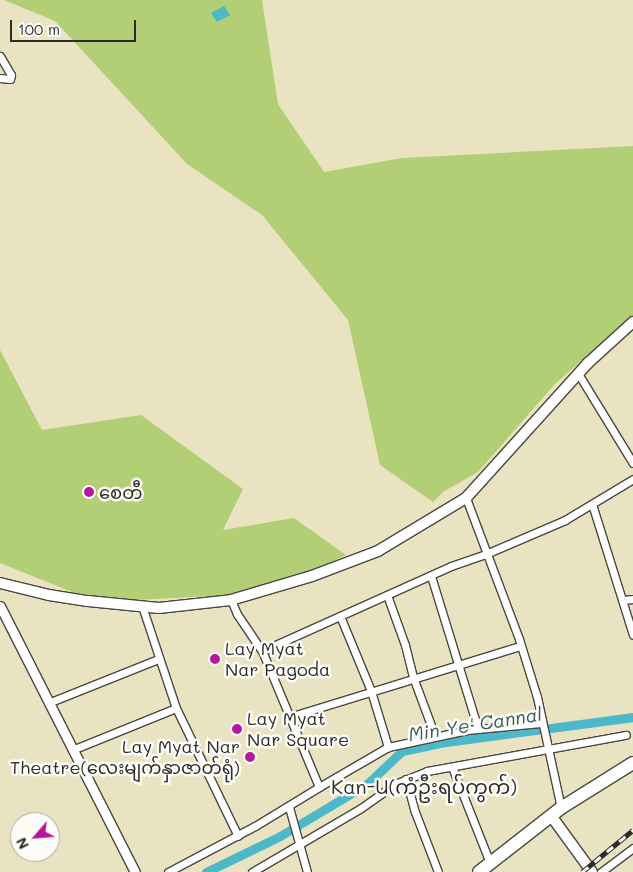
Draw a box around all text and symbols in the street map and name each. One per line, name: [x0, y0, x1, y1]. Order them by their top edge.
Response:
scale bar: [12, 10, 139, 42]
text: 100 m: [18, 19, 60, 39]
place label: စေတီ: [99, 481, 142, 503]
marker: စေတီ: [83, 486, 95, 498]
place label: Lay Myat Nar Pagoda: [225, 638, 330, 681]
marker: Lay Myat Nar Pagoda: [209, 653, 221, 665]
water label: Min Ye' Cannal: [406, 702, 544, 746]
place label: Lay Myat Nar Square: [247, 708, 349, 751]
marker: Lay Myat Nar Square: [231, 723, 243, 735]
place label: Lay Myat Nar Theatre(လေးမျက်နှာဇာတ်ရုံ): [10, 736, 240, 779]
marker: Lay Myat Nar Theatre(လေးမျက်နှာဇာတ်ရုံ): [244, 751, 256, 763]
district label: Kan-U(ကံဦးရပ်ကွက်): [331, 774, 517, 798]
north arrow: [10, 812, 60, 862]
text: N: [11, 835, 33, 853]

